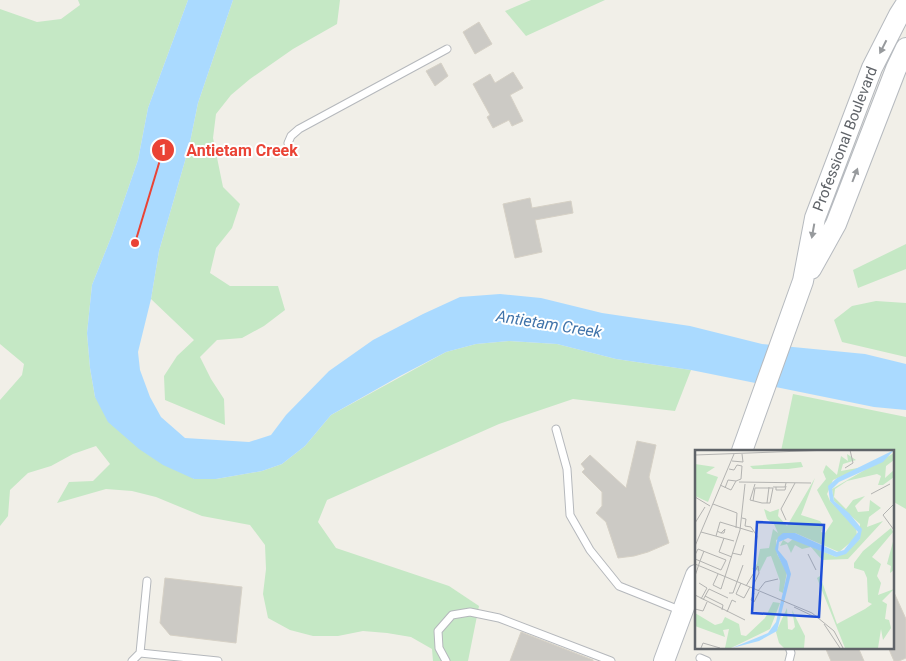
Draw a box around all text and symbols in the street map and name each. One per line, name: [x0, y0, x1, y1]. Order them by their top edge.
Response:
one-way arrow: [879, 39, 887, 54]
street label: Professional Boulevard: [809, 64, 881, 214]
callout: Antietam Creek: [151, 135, 308, 166]
text: 1: [159, 141, 167, 159]
text: Antietam Creek: [186, 141, 298, 160]
one-way arrow: [851, 167, 859, 182]
one-way arrow: [808, 223, 816, 239]
water label: Antietam Creek: [494, 306, 604, 342]
inset map: [695, 450, 894, 648]

